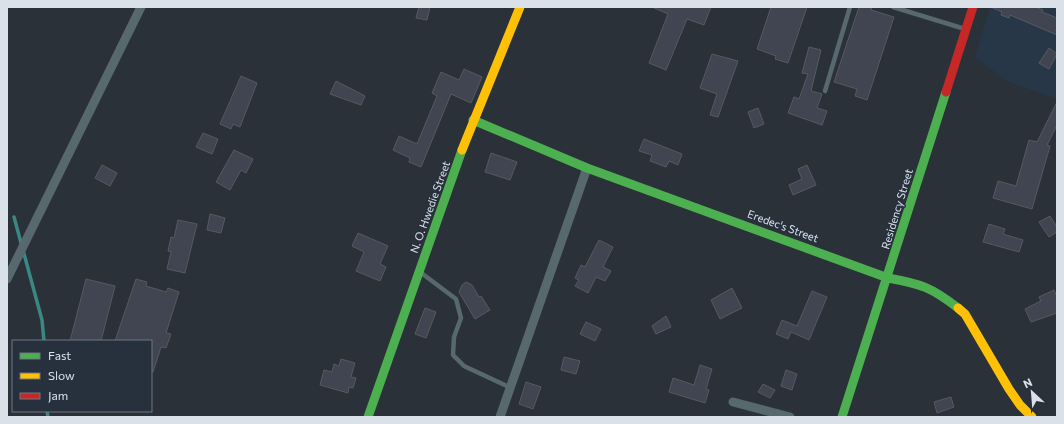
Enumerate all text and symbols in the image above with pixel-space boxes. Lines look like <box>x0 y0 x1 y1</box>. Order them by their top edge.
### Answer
street label: N. O. Hwedie Street <box>407 158 452 255</box>
street label: Residency Street <box>878 167 915 251</box>
street label: Eredec's Street <box>746 207 821 245</box>
legend <box>12 340 152 412</box>
text: Fast <box>48 348 71 362</box>
text: Slow <box>48 368 75 382</box>
north arrow <box>1012 372 1052 412</box>
text: N <box>1021 375 1034 390</box>
text: Jam <box>48 388 68 403</box>

